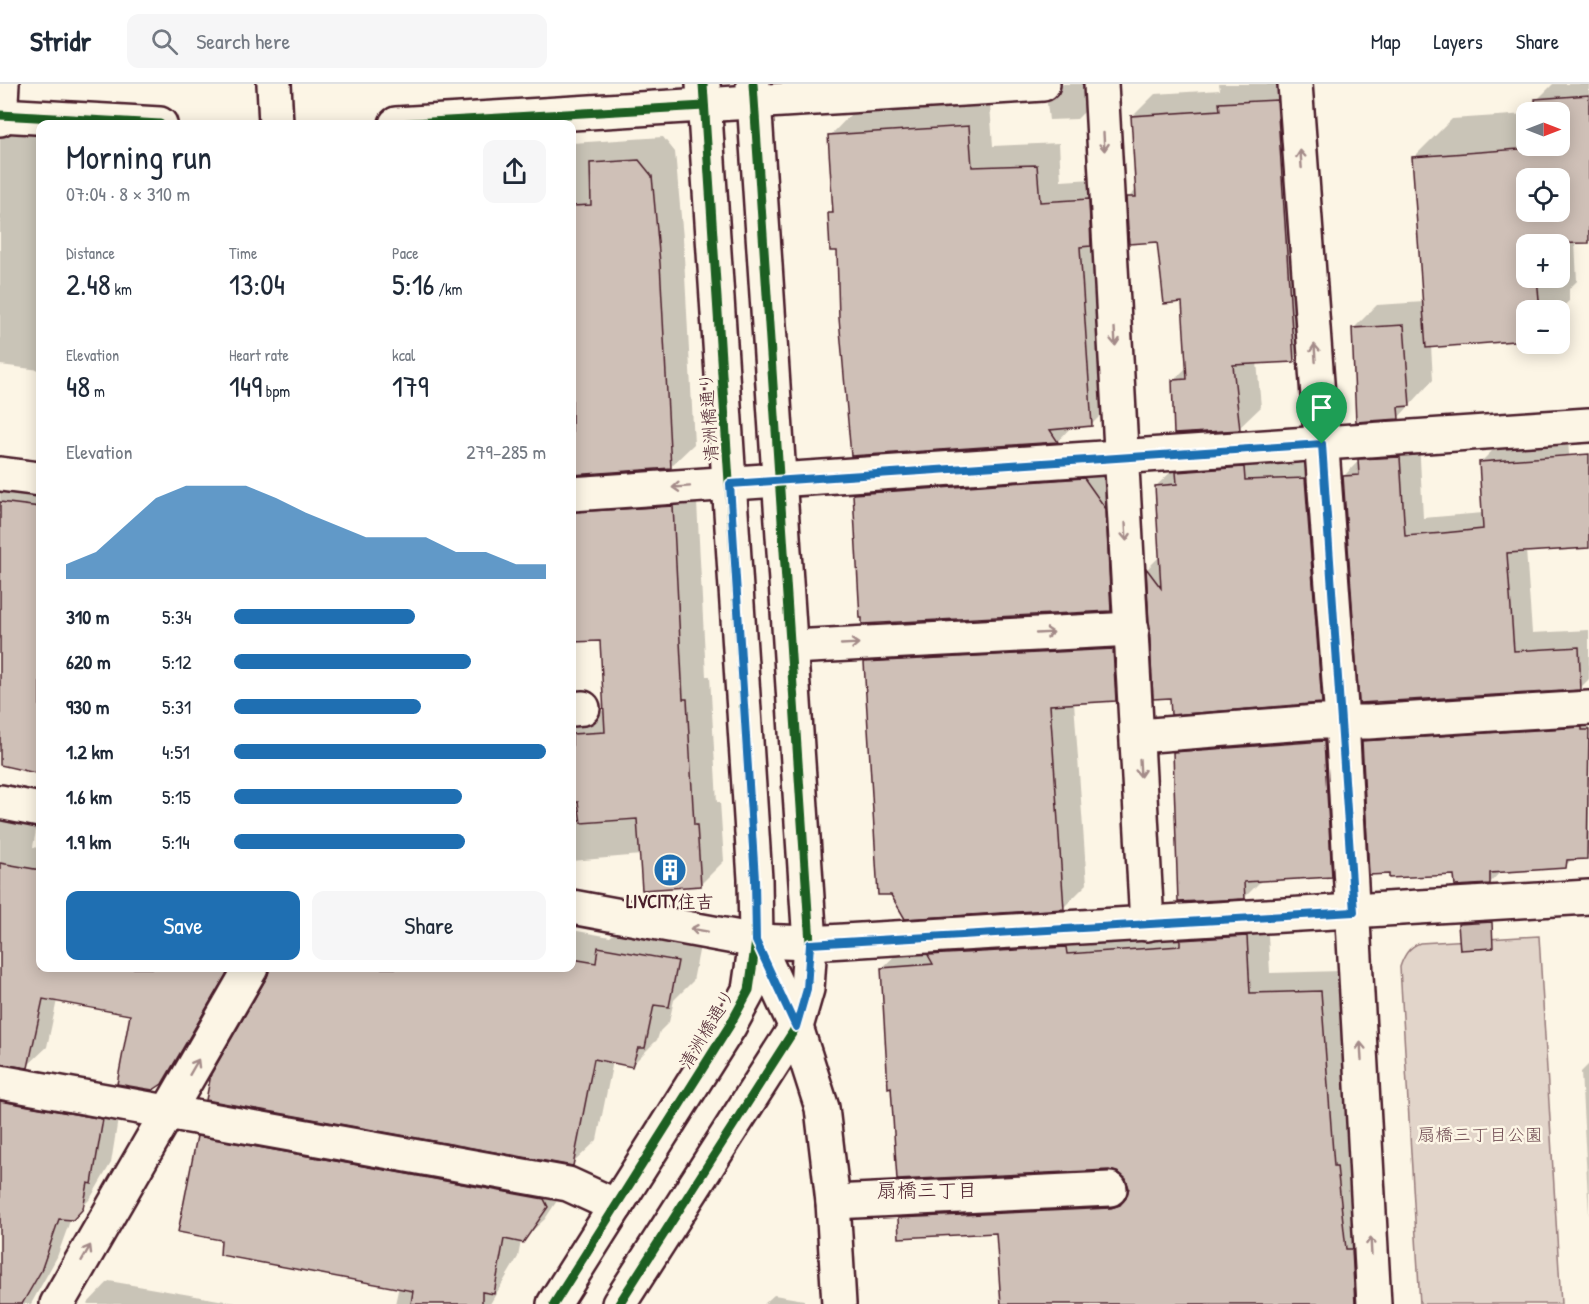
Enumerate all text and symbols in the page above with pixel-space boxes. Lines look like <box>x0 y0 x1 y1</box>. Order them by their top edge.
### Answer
search box <box>127 14 547 68</box>
text: Stridr <box>30 22 91 60</box>
icon: search <box>148 25 181 58</box>
text: Search here <box>196 26 290 56</box>
text: Map <box>1371 27 1400 56</box>
text: Layers <box>1433 27 1483 56</box>
text: Share <box>1516 27 1559 56</box>
north arrow <box>1516 102 1570 156</box>
map controls <box>1516 102 1570 354</box>
one-way arrow <box>1099 132 1110 152</box>
text: Morning run <box>66 135 212 179</box>
button: share <box>483 140 546 203</box>
one-way arrow <box>1295 149 1306 169</box>
button: locate <box>1516 168 1570 222</box>
text: 07:04 · 8 × 310 m <box>66 180 190 207</box>
button: + <box>1516 234 1570 288</box>
text: Distance <box>66 242 115 264</box>
text: Time <box>229 242 257 264</box>
text: Pace <box>392 242 419 264</box>
text: 2.48 <box>66 264 111 304</box>
text: 13:04 <box>229 264 285 304</box>
text: 5:16 <box>392 264 435 304</box>
text: km <box>111 278 132 300</box>
text: /km <box>435 278 462 300</box>
button: − <box>1516 300 1570 354</box>
one-way arrow <box>1110 327 1121 347</box>
text: Elevation <box>66 344 119 366</box>
text: Heart rate <box>229 344 289 366</box>
text: kcal <box>392 344 415 366</box>
one-way arrow <box>1309 344 1320 364</box>
text: 48 <box>66 366 90 406</box>
text: 149 <box>229 366 262 406</box>
text: 179 <box>392 366 429 406</box>
street label: 清洲橋通り <box>693 371 724 463</box>
text: m <box>90 380 105 402</box>
text: bpm <box>262 380 290 402</box>
pin <box>1296 382 1347 444</box>
icon: arrive <box>1305 391 1338 424</box>
text: Elevation <box>66 438 132 465</box>
text: 279–285 m <box>466 438 546 465</box>
one-way arrow <box>671 482 691 493</box>
one-way arrow <box>1121 521 1132 541</box>
text: 310 m <box>66 603 109 630</box>
text: 5:34 <box>162 603 192 630</box>
one-way arrow <box>1034 628 1054 639</box>
one-way arrow <box>840 638 860 649</box>
text: 620 m <box>66 648 111 675</box>
text: 5:12 <box>162 648 192 675</box>
text: 930 m <box>66 693 109 720</box>
text: 5:31 <box>162 693 191 720</box>
text: 1.2 km <box>66 738 113 765</box>
text: 4:51 <box>162 738 190 765</box>
one-way arrow <box>1134 758 1145 778</box>
text: 1.6 km <box>66 783 112 810</box>
text: 5:15 <box>162 783 191 810</box>
text: 1.9 km <box>66 828 111 855</box>
text: 5:14 <box>162 828 190 855</box>
building icon: LIVCITY住吉 <box>652 852 688 888</box>
place label: LIVCITY住吉 <box>626 889 714 914</box>
button: Save <box>66 891 300 960</box>
button: Share <box>312 891 546 960</box>
one-way arrow <box>689 924 709 935</box>
street label: 清洲橋通り <box>673 984 740 1074</box>
one-way arrow <box>1356 1041 1367 1061</box>
one-way arrow <box>189 1058 201 1075</box>
park label: 扇橋三丁目公園 <box>1417 1122 1543 1147</box>
district label: 扇橋三丁目 <box>877 1176 977 1203</box>
one-way arrow <box>1366 1236 1377 1256</box>
one-way arrow <box>81 1245 93 1262</box>

